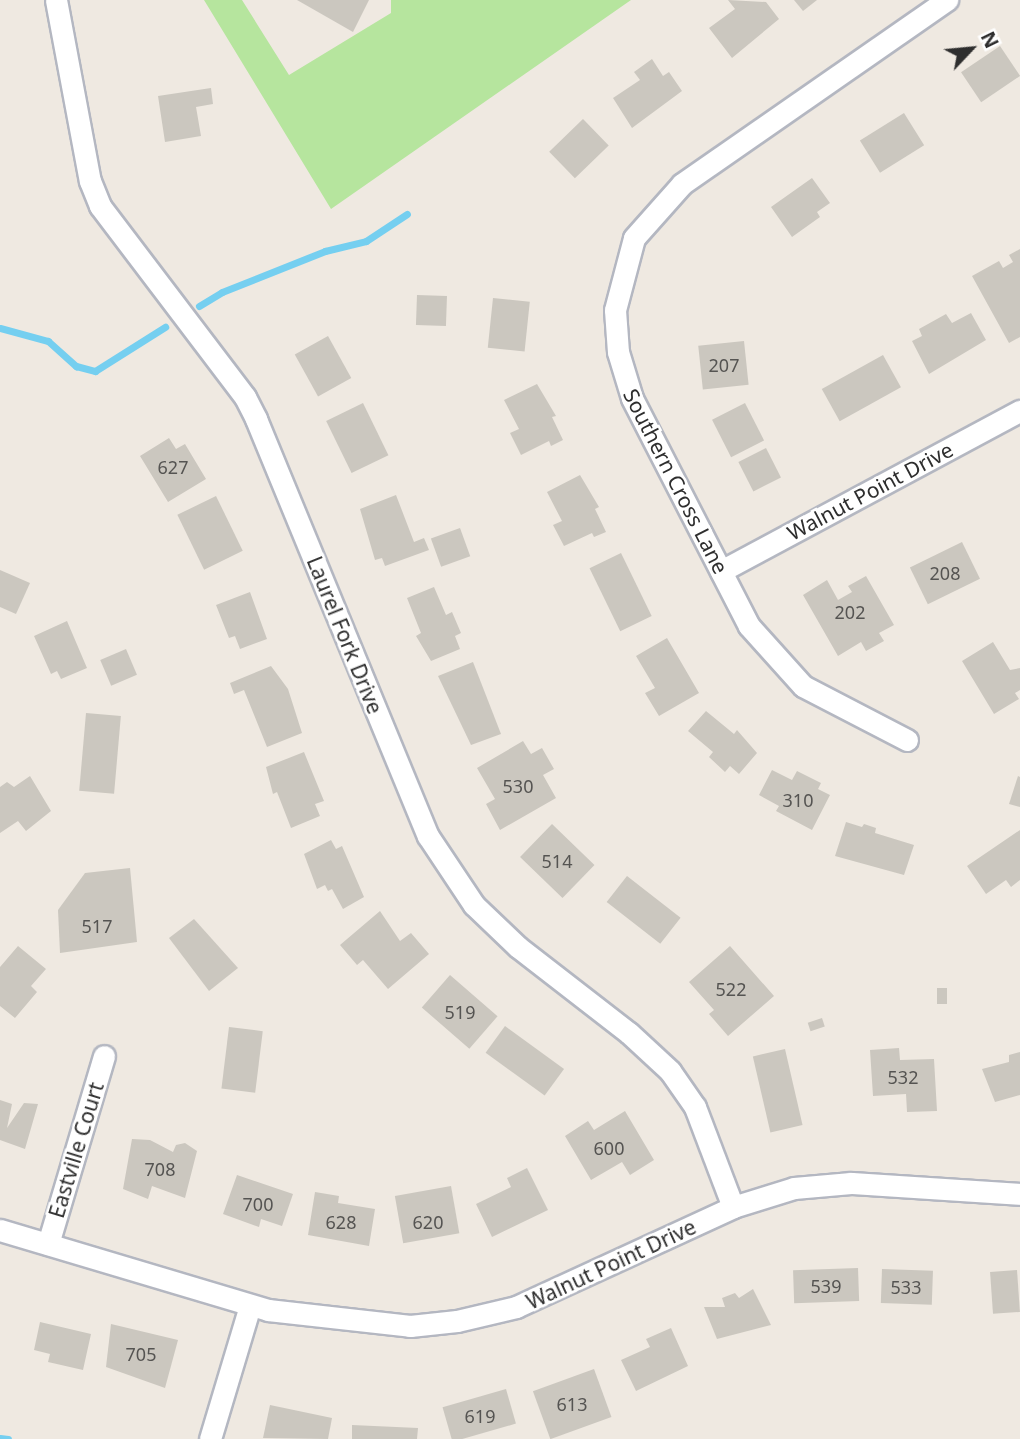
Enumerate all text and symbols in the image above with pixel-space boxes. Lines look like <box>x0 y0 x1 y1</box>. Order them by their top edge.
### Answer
north arrow <box>936 14 1006 84</box>
text: N <box>975 27 1005 52</box>
house number: 207 <box>709 354 739 376</box>
street label: Southern Cross Lane <box>618 384 734 578</box>
street label: Walnut Point Drive <box>783 437 957 545</box>
house number: 627 <box>158 456 188 478</box>
street label: Laurel Fork Drive <box>302 553 388 717</box>
house number: 208 <box>930 562 960 584</box>
house number: 202 <box>835 601 865 623</box>
house number: 530 <box>503 775 533 797</box>
house number: 310 <box>783 789 813 811</box>
house number: 514 <box>542 850 572 872</box>
house number: 517 <box>82 915 112 937</box>
house number: 522 <box>716 978 746 1000</box>
house number: 519 <box>445 1001 475 1023</box>
house number: 532 <box>888 1066 918 1088</box>
street label: Eastville Court <box>43 1079 109 1221</box>
house number: 600 <box>594 1137 624 1159</box>
house number: 708 <box>145 1158 175 1180</box>
house number: 700 <box>243 1193 273 1215</box>
house number: 628 <box>326 1211 356 1233</box>
house number: 620 <box>413 1211 443 1233</box>
street label: Walnut Point Drive <box>522 1214 700 1314</box>
house number: 539 <box>811 1275 841 1297</box>
house number: 533 <box>891 1276 921 1298</box>
house number: 705 <box>126 1343 156 1365</box>
house number: 613 <box>557 1393 587 1415</box>
house number: 619 <box>465 1405 495 1427</box>

